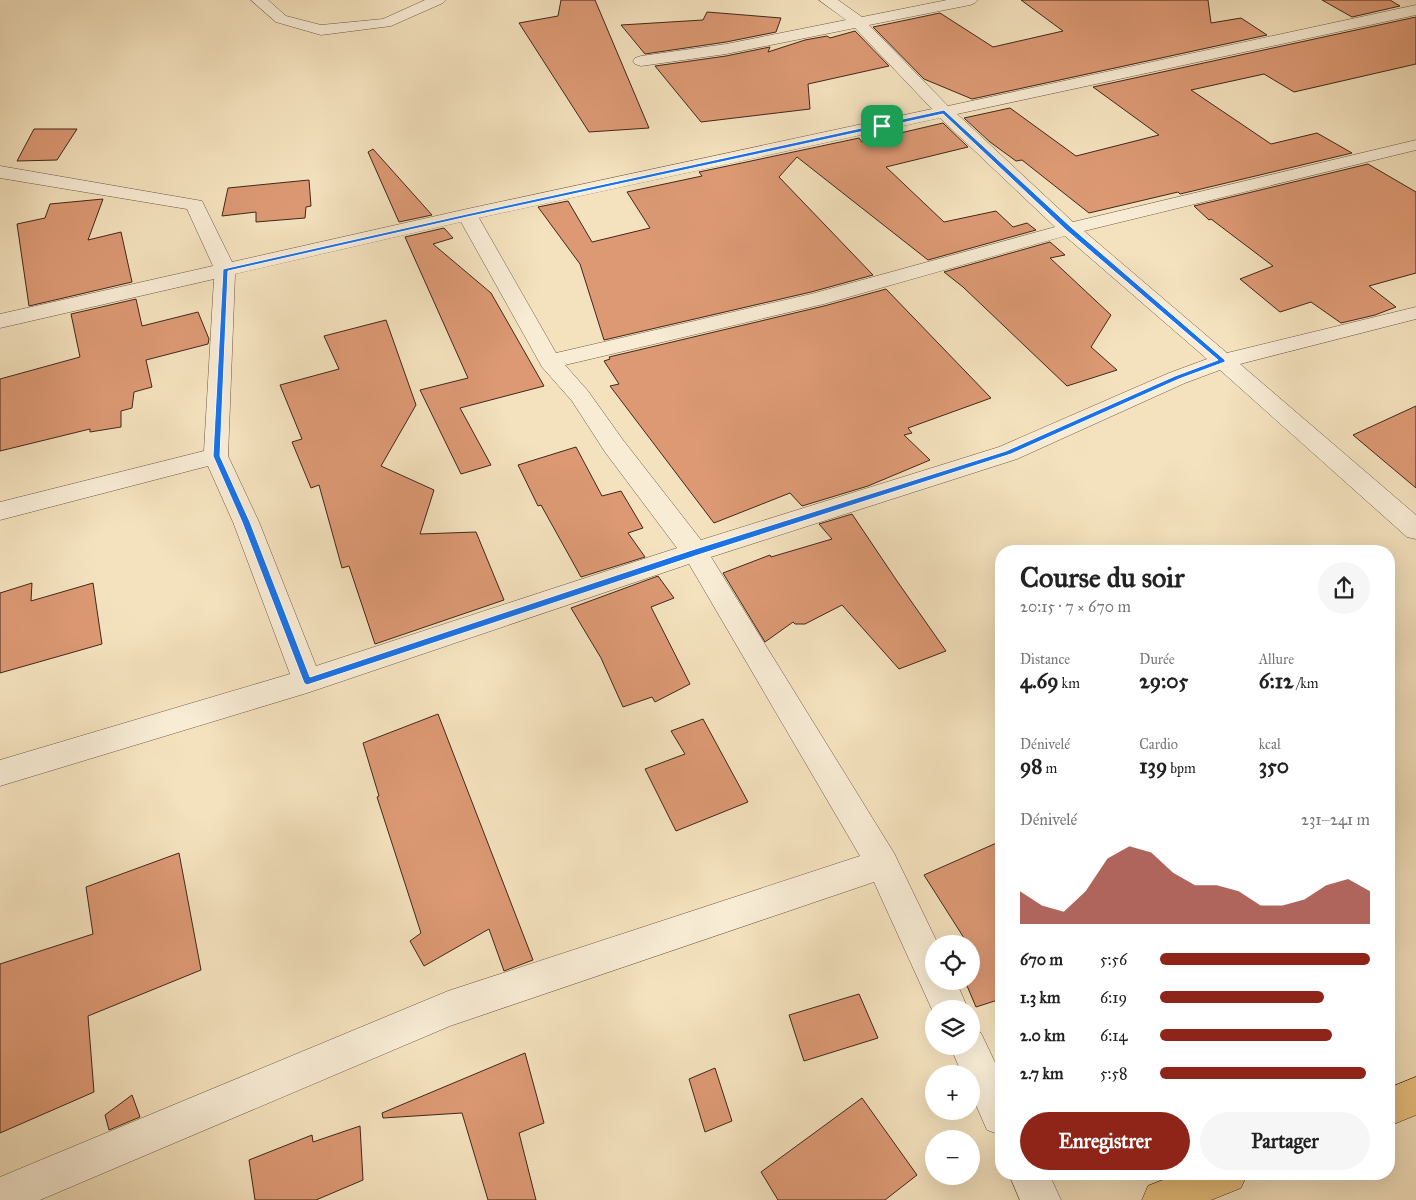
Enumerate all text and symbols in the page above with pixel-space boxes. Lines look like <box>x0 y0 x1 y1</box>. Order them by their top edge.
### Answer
pin <box>861 105 903 147</box>
icon: arrive <box>868 112 896 140</box>
text: Course du soir <box>1020 560 1184 595</box>
button: share <box>1318 562 1370 614</box>
text: 20:15 · 7 × 670 m <box>1020 597 1131 616</box>
text: Distance <box>1020 651 1070 668</box>
text: Durée <box>1139 651 1175 668</box>
text: Allure <box>1259 651 1294 668</box>
text: 4.69 <box>1020 668 1059 694</box>
text: 29:05 <box>1139 668 1188 694</box>
text: 6:12 <box>1259 668 1293 694</box>
text: km <box>1059 675 1080 692</box>
text: /km <box>1293 675 1318 692</box>
text: Dénivelé <box>1020 736 1070 753</box>
text: Cardio <box>1139 736 1178 753</box>
text: kcal <box>1259 736 1281 753</box>
text: 98 <box>1020 753 1042 779</box>
text: 139 <box>1139 753 1167 779</box>
text: 350 <box>1259 753 1289 779</box>
text: m <box>1042 760 1057 777</box>
text: bpm <box>1167 760 1196 777</box>
text: Dénivelé <box>1020 810 1077 829</box>
text: 231–241 m <box>1301 810 1370 829</box>
map controls <box>925 935 980 1185</box>
button: locate <box>925 935 980 990</box>
text: 670 m <box>1020 950 1063 969</box>
text: 5:56 <box>1100 950 1127 969</box>
text: 1.3 km <box>1020 988 1060 1007</box>
text: 6:19 <box>1100 988 1127 1007</box>
button: layers <box>925 1000 980 1055</box>
text: 2.0 km <box>1020 1026 1065 1045</box>
text: 6:14 <box>1100 1026 1127 1045</box>
text: 2.7 km <box>1020 1064 1063 1083</box>
text: 5:58 <box>1100 1064 1127 1083</box>
button: + <box>925 1065 980 1120</box>
button: Enregistrer <box>1020 1112 1190 1170</box>
button: Partager <box>1200 1112 1370 1170</box>
button: − <box>925 1130 980 1185</box>

